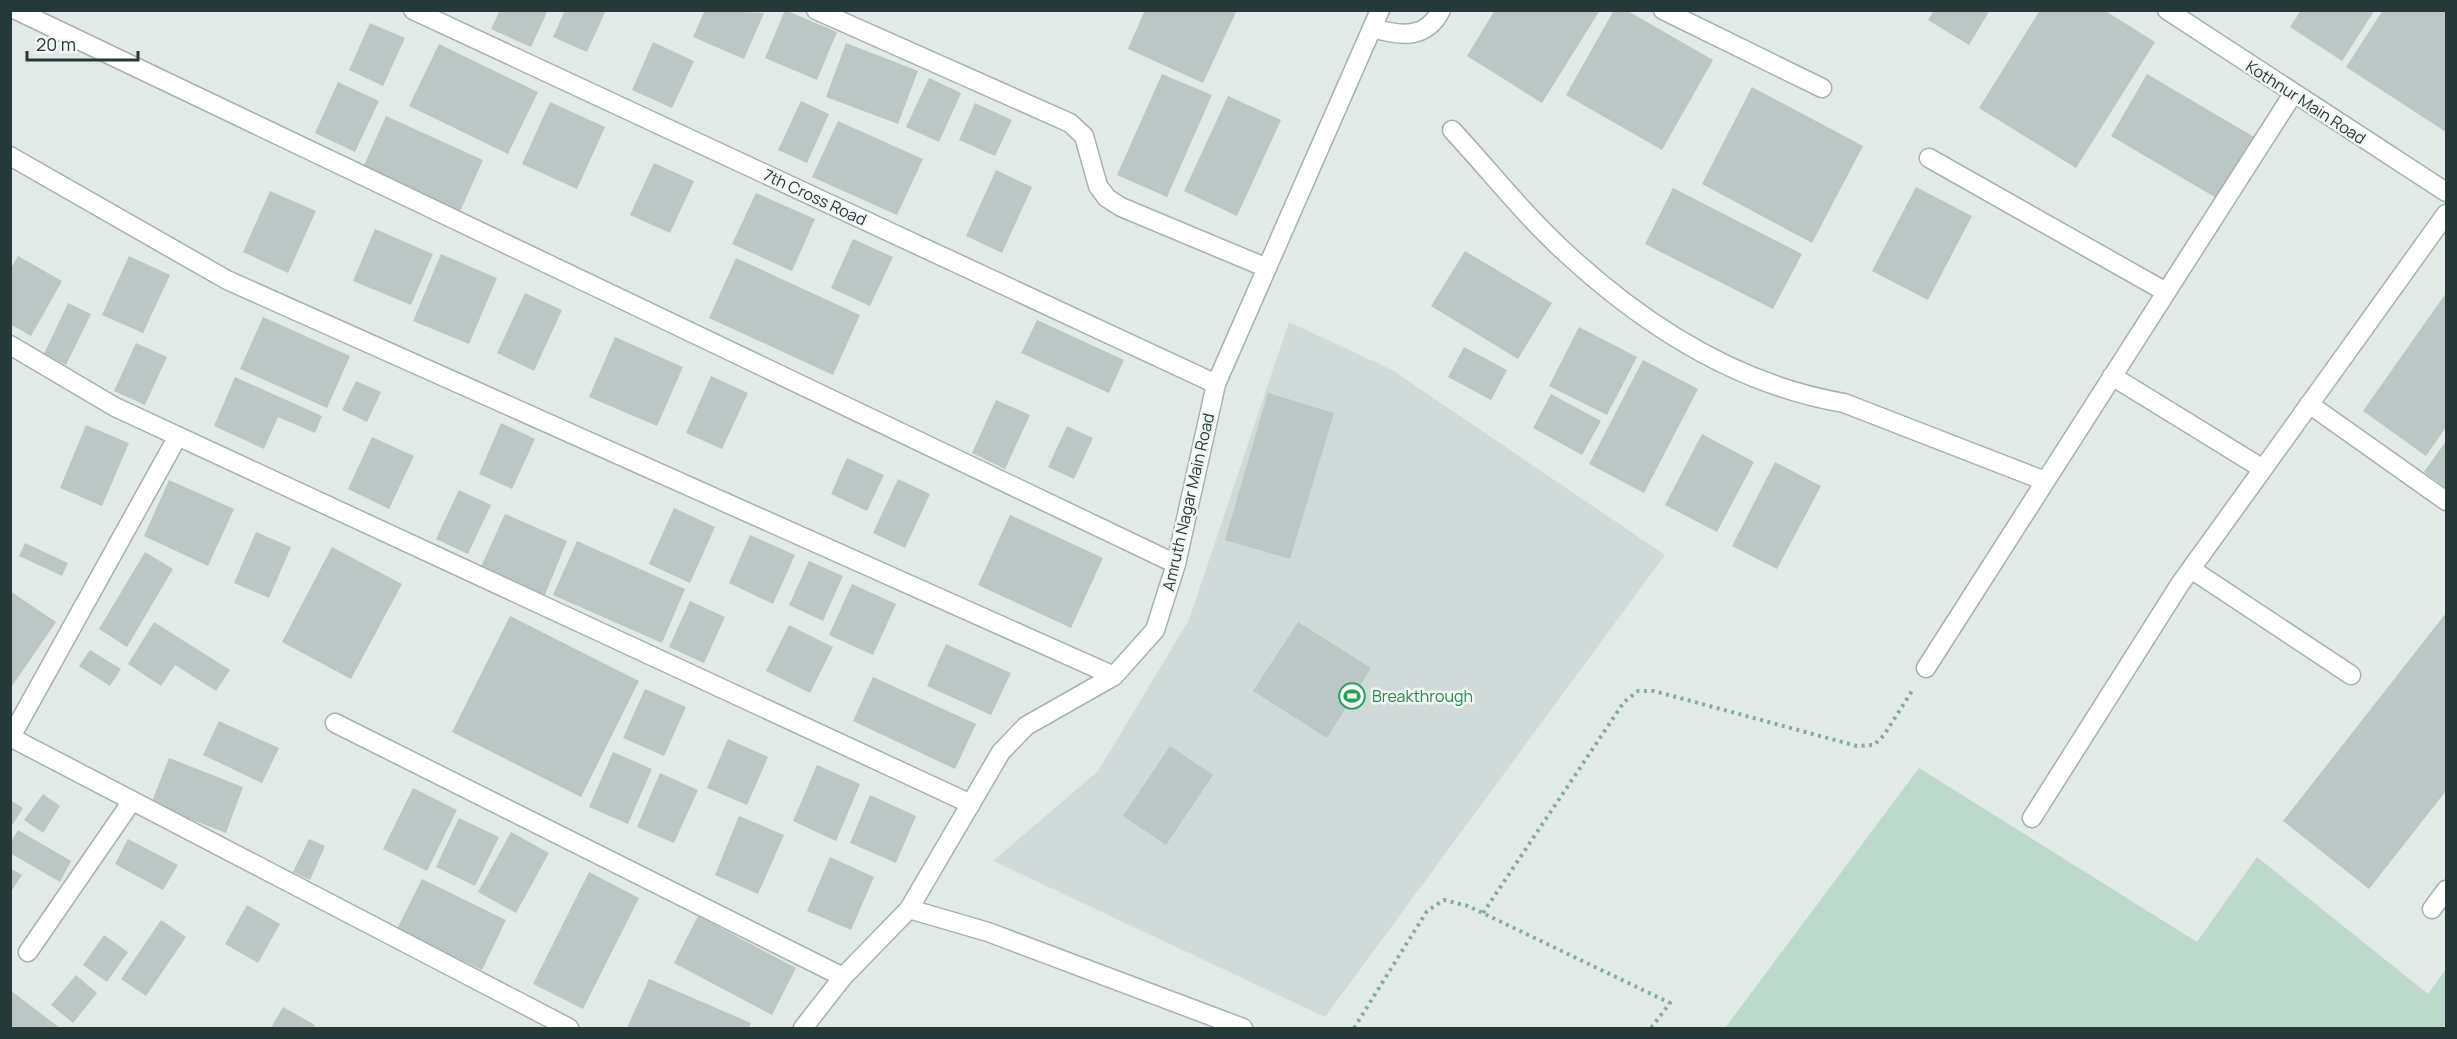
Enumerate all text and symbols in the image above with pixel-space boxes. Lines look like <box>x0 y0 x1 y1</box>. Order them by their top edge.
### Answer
scale bar <box>27 24 138 62</box>
text: 20 m <box>36 32 76 56</box>
street label: Kothnur Main Road <box>2242 55 2370 149</box>
street label: 7th Cross Road <box>760 163 870 231</box>
street label: Amruth Nagar Main Road <box>1157 411 1219 593</box>
sports icon: Breakthrough <box>1337 681 1367 711</box>
place label: Breakthrough <box>1372 685 1473 707</box>

